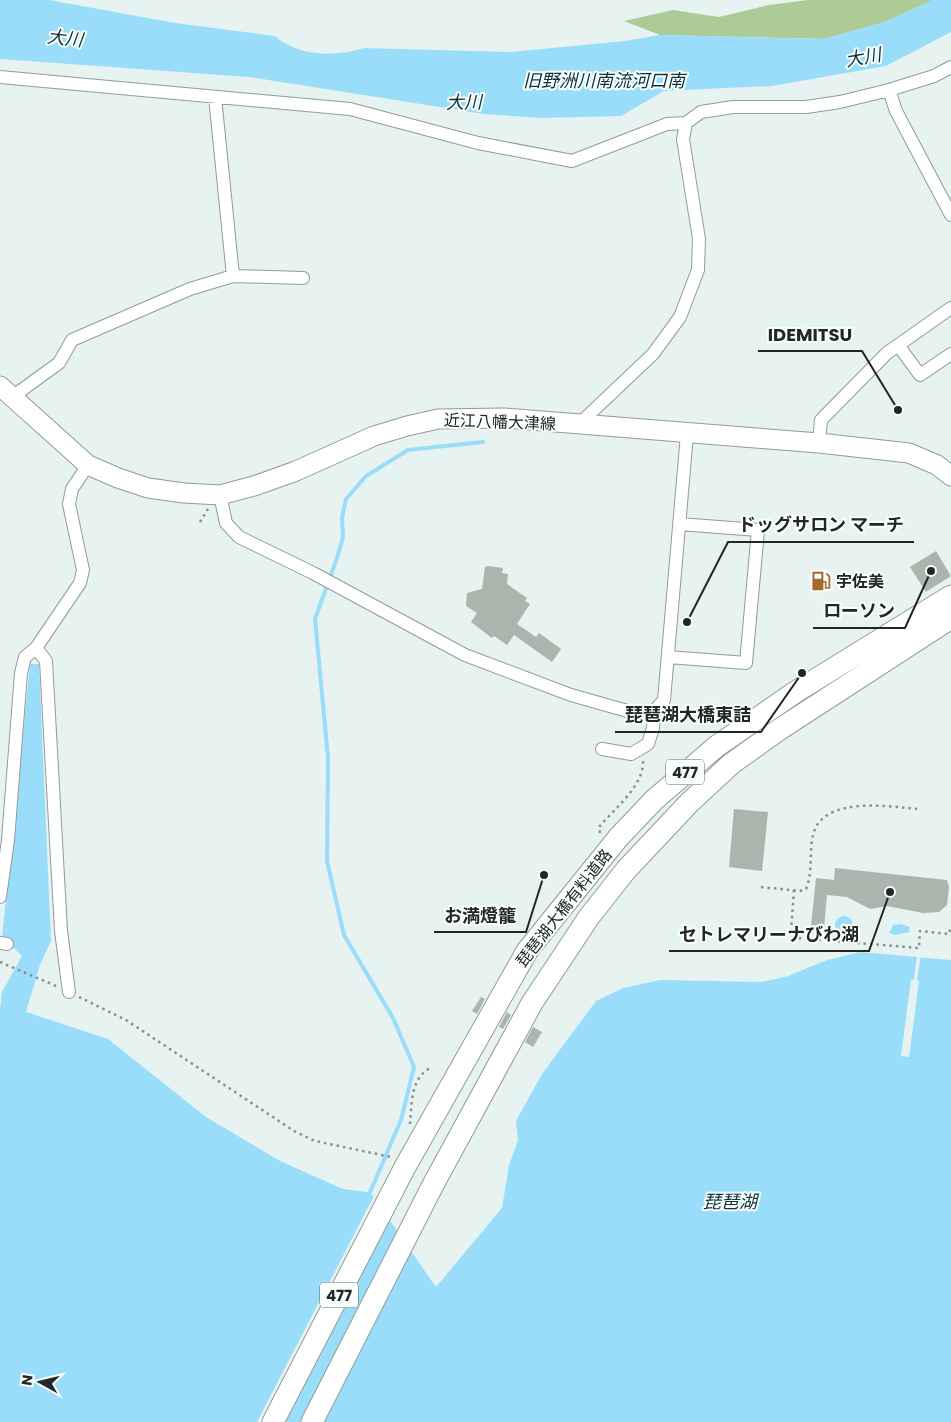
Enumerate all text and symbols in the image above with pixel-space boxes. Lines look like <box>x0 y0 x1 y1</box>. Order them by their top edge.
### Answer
water label: 大川 <box>46 24 86 53</box>
water label: 大川 <box>843 41 885 72</box>
water label: 旧野洲川南流河口南 <box>523 68 688 93</box>
water label: 大川 <box>446 89 484 115</box>
callout: IDEMITSU <box>758 318 862 351</box>
text: IDEMITSU <box>768 322 852 347</box>
street label: 近江八幡大津線 <box>444 409 556 435</box>
callout: ドッグサロン マーチ <box>728 509 914 542</box>
text: ドッグサロン マーチ <box>738 512 904 537</box>
fuel station icon: 宇佐美 <box>810 570 832 592</box>
place label: 宇佐美 <box>836 570 884 593</box>
callout: ローソン <box>813 595 905 628</box>
text: ローソン <box>823 598 895 623</box>
callout: 琵琶湖大橋東詰 <box>615 699 761 732</box>
text: 琵琶湖大橋東詰 <box>625 702 751 727</box>
road number: 477 <box>666 760 704 784</box>
street label: 琵琶湖大橋有料道路 <box>511 844 617 972</box>
callout: お満燈籠 <box>434 899 526 932</box>
text: お満燈籠 <box>444 903 516 928</box>
callout: セトレマリーナびわ湖 <box>669 918 869 951</box>
text: セトレマリーナびわ湖 <box>679 922 859 947</box>
water label: 琵琶湖 <box>703 1189 760 1214</box>
road number: 477 <box>320 1282 358 1308</box>
north arrow <box>15 1357 65 1407</box>
text: N <box>16 1374 38 1387</box>

